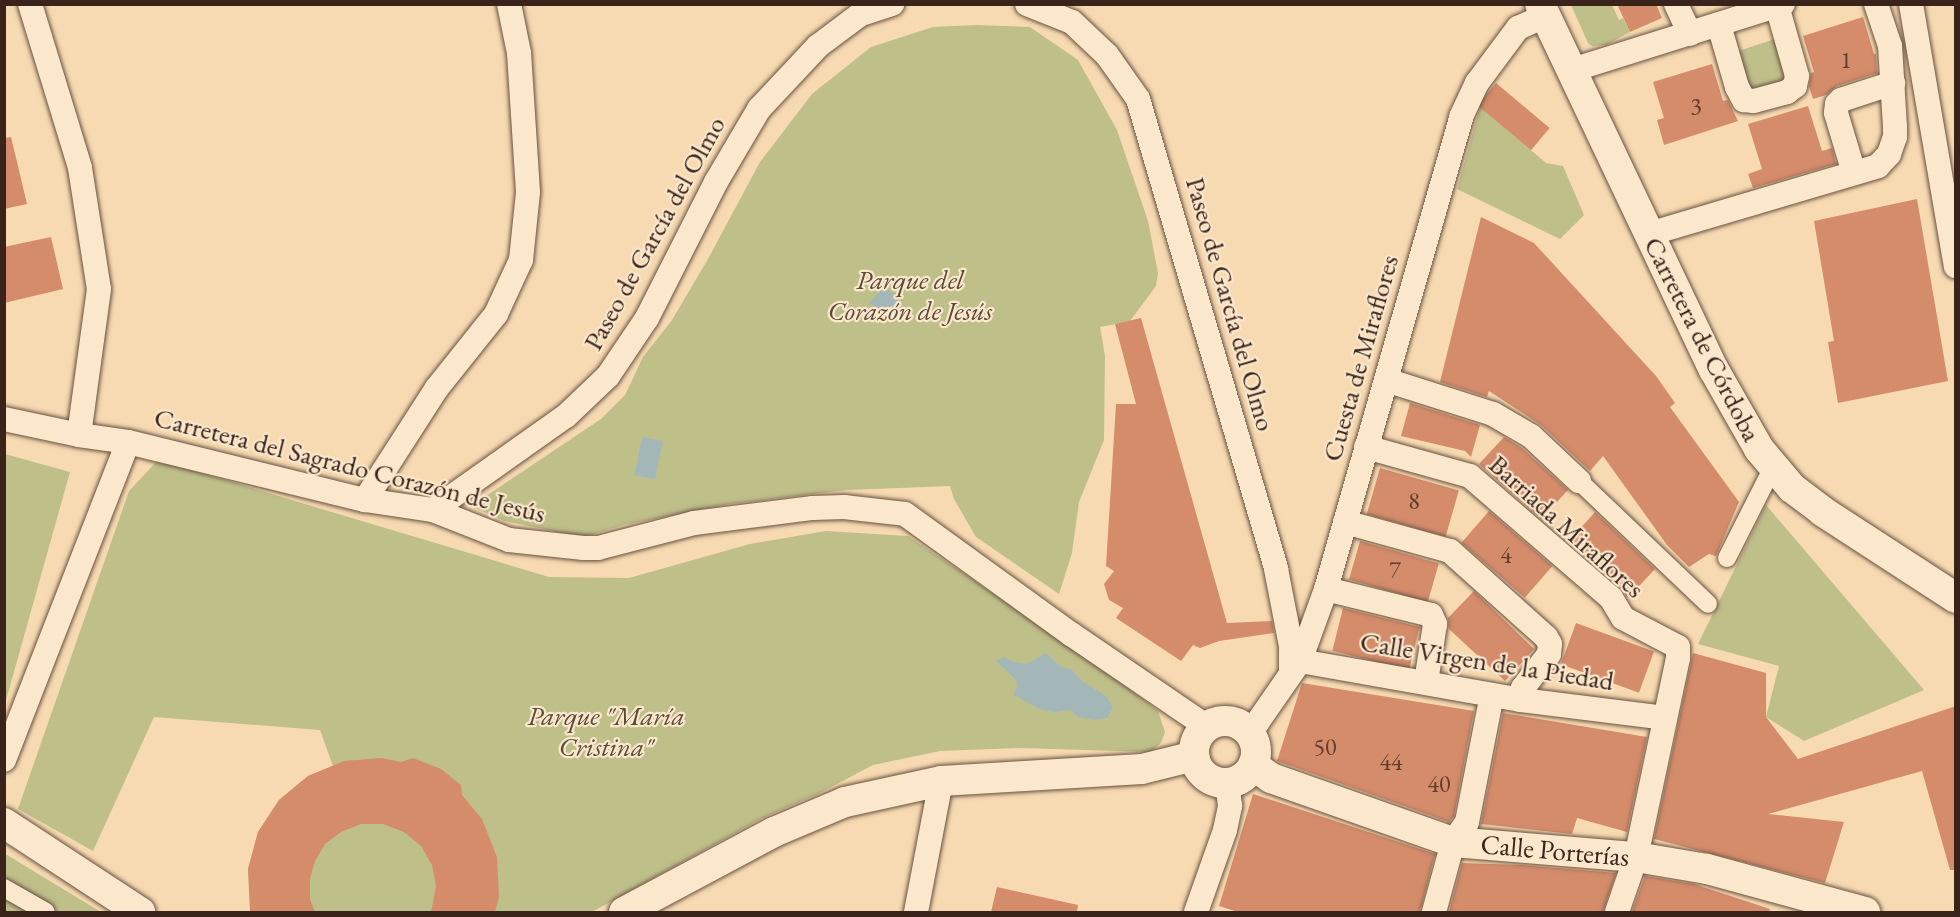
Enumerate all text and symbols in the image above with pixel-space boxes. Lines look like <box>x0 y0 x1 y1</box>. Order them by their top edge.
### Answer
house number: 1 <box>1840 46 1852 74</box>
house number: 3 <box>1690 92 1702 120</box>
street label: Paseo de García del Olmo <box>576 110 732 356</box>
street label: Paseo de García del Olmo <box>1179 173 1283 435</box>
street label: Carretera de Córdoba <box>1637 231 1769 447</box>
street label: Cuesta de Miraflores <box>1315 251 1405 465</box>
park label: Parque del Corazón de Jesús <box>828 263 992 326</box>
street label: Carretera del Sagrado Corazón de Jesús <box>151 401 549 529</box>
street label: Barriada Miraflores <box>1483 448 1651 604</box>
house number: 8 <box>1408 487 1420 515</box>
house number: 4 <box>1500 541 1512 569</box>
house number: 7 <box>1389 556 1401 584</box>
street label: Calle Virgen de la Piedad <box>1358 625 1616 697</box>
park label: Parque "María Cristina" <box>527 699 685 762</box>
house number: 50 <box>1313 733 1337 761</box>
house number: 44 <box>1379 748 1403 776</box>
house number: 40 <box>1427 770 1451 798</box>
street label: Calle Porterías <box>1479 827 1631 873</box>

